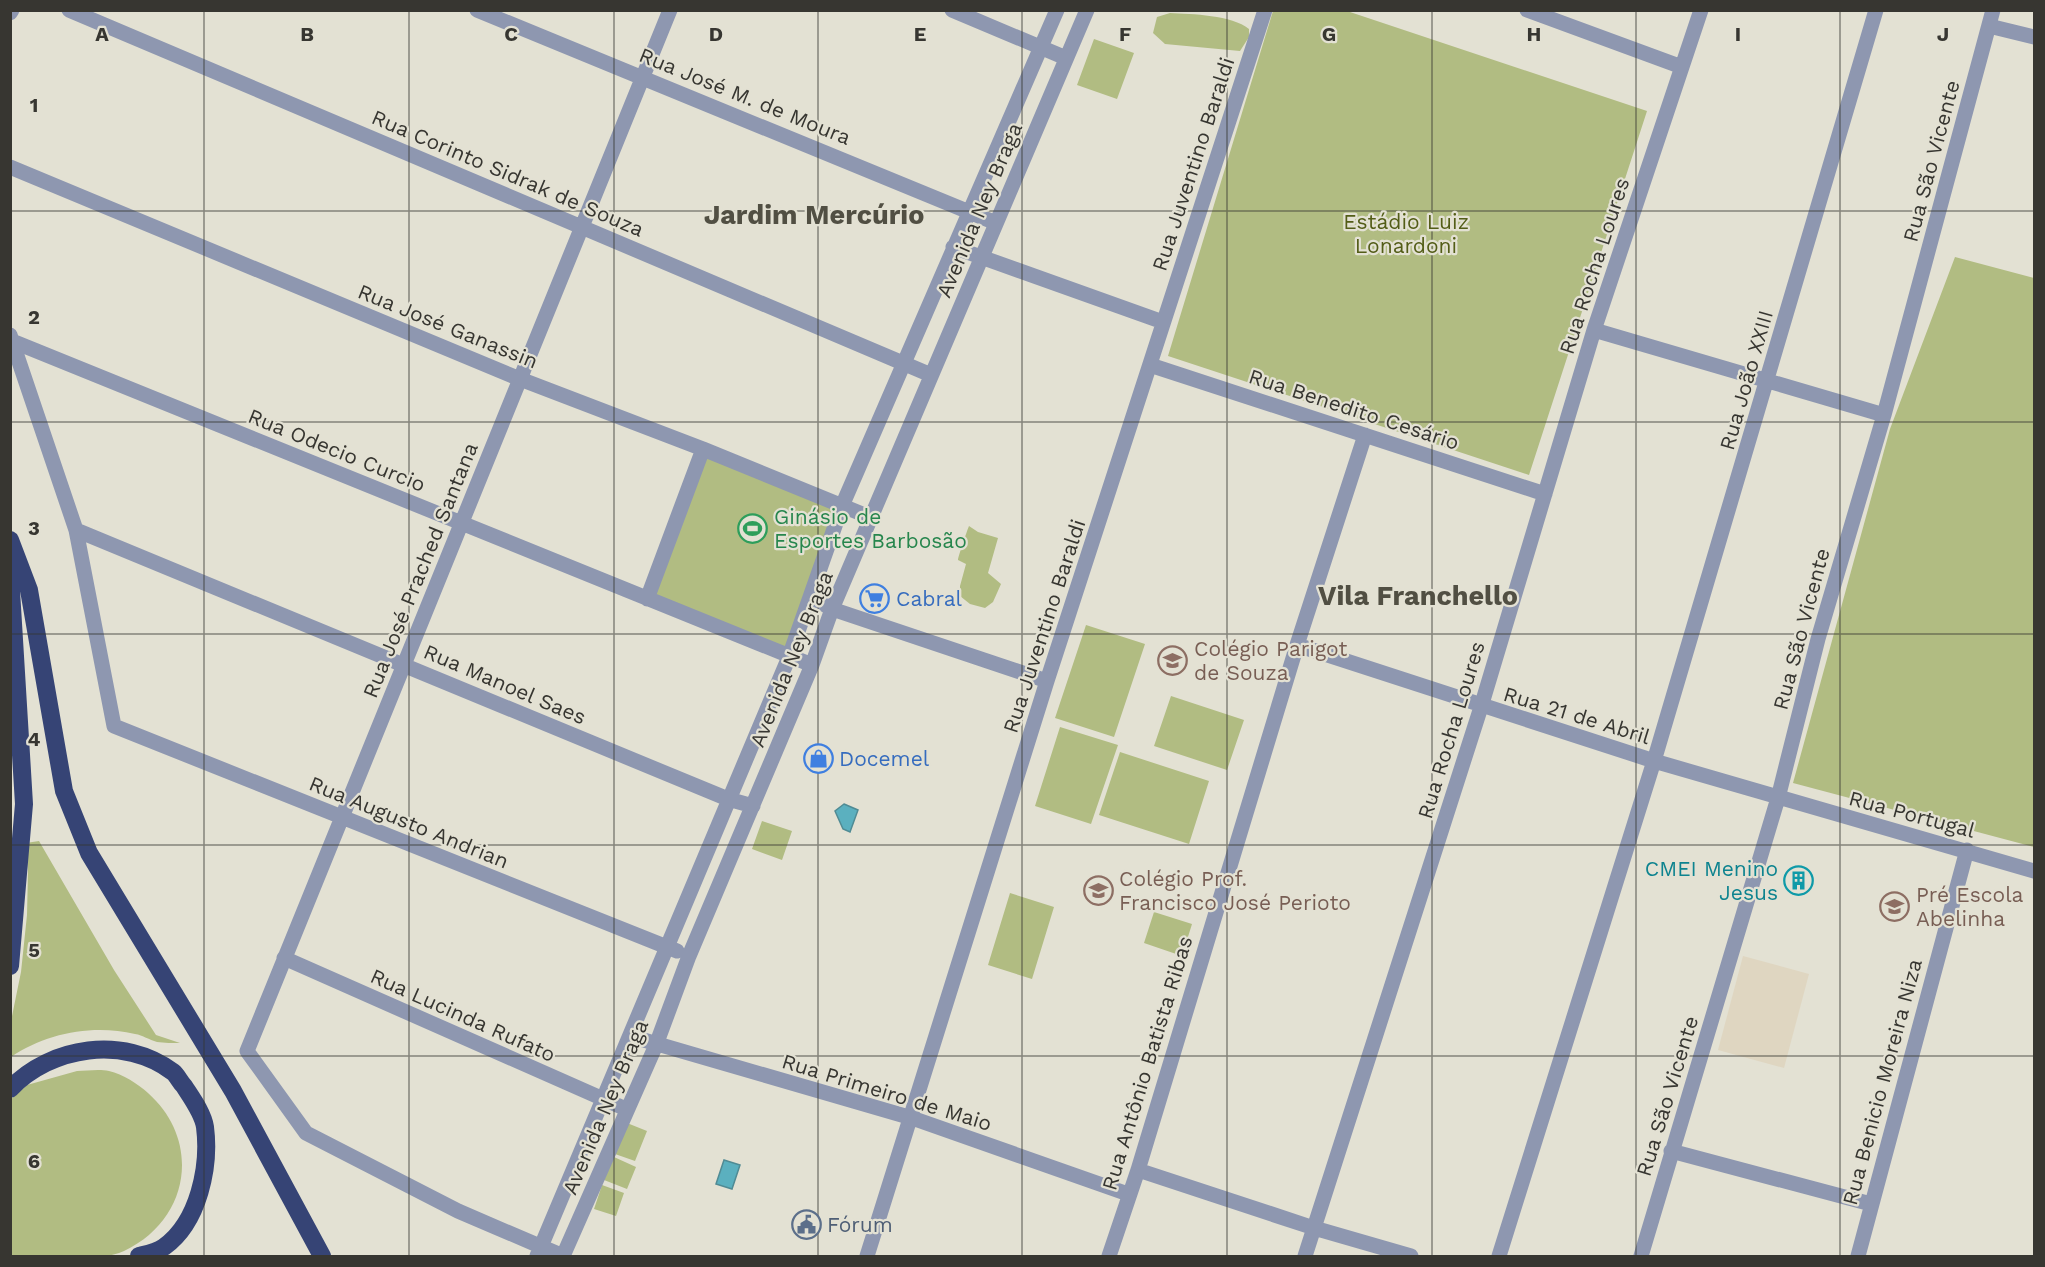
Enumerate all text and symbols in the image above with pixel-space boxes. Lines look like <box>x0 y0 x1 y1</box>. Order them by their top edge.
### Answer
text: A <box>95 22 109 46</box>
text: B <box>300 22 314 46</box>
text: C <box>504 22 518 46</box>
text: D <box>709 22 723 46</box>
text: E <box>914 22 926 46</box>
text: F <box>1119 22 1131 46</box>
text: G <box>1322 22 1336 46</box>
text: H <box>1527 22 1541 46</box>
text: I <box>1735 22 1741 46</box>
text: J <box>1937 22 1949 46</box>
street label: Rua José M. de Moura <box>636 42 855 150</box>
street label: Rua Juventino Baraldi <box>1147 54 1239 274</box>
street label: Rua São Vicente <box>1897 77 1965 245</box>
text: 1 <box>30 93 38 117</box>
street label: Rua Corinto Sidrak de Souza <box>368 104 648 242</box>
street label: Avenida Ney Braga <box>931 119 1027 301</box>
street label: Rua Rocha Loures <box>1554 175 1634 357</box>
district label: Jardim Mercúrio <box>704 199 924 231</box>
park label: Estádio Luiz Lonardoni <box>1343 209 1469 258</box>
street label: Rua José Ganassin <box>354 278 542 374</box>
text: 2 <box>28 305 40 329</box>
street label: Rua João XXIII <box>1714 307 1778 453</box>
street label: Rua Benedito Cesário <box>1246 363 1462 455</box>
street label: Rua Odecio Curcio <box>245 403 429 497</box>
street label: Rua José Prached Santana <box>357 439 483 701</box>
place label: Ginásio de Esportes Barbosão <box>774 504 967 553</box>
sports icon: Ginásio de Esportes Barbosão <box>737 512 769 544</box>
text: 3 <box>28 516 40 540</box>
street label: Rua Juventino Baraldi <box>998 516 1090 736</box>
street label: Rua São Vicente <box>1767 545 1835 713</box>
street label: Avenida Ney Braga <box>744 567 838 751</box>
district label: Vila Franchello <box>1318 580 1518 612</box>
supermarket icon: Cabral <box>859 582 891 614</box>
place label: Cabral <box>896 586 963 611</box>
place label: Colégio Parigot de Souza <box>1194 636 1348 685</box>
street label: Rua Rocha Loures <box>1412 638 1490 822</box>
street label: Rua Manoel Saes <box>420 639 590 729</box>
school or university icon: Colégio Parigot de Souza <box>1157 644 1189 676</box>
street label: Rua 21 de Abril <box>1501 681 1654 749</box>
text: 4 <box>28 727 41 751</box>
shop icon: Docemel <box>802 742 834 774</box>
place label: Docemel <box>839 746 930 771</box>
street label: Rua Augusto Andrian <box>306 771 512 873</box>
street label: Rua Portugal <box>1846 785 1978 843</box>
place label: CMEI Menino Jesus <box>1645 856 1778 905</box>
building icon: CMEI Menino Jesus <box>1783 864 1815 896</box>
place label: Colégio Prof. Francisco José Perioto <box>1119 866 1351 915</box>
school or university icon: Colégio Prof. Francisco José Perioto <box>1082 874 1114 906</box>
place label: Pré Escola Abelinha <box>1916 882 2024 931</box>
school or university icon: Pré Escola Abelinha <box>1879 890 1911 922</box>
street label: Rua Antônio Batista Ribas <box>1096 933 1198 1193</box>
text: 5 <box>28 938 40 962</box>
street label: Rua Benicio Moreira Niza <box>1837 956 1927 1208</box>
street label: Rua Lucinda Rufato <box>367 963 559 1067</box>
street label: Rua São Vicente <box>1631 1013 1703 1179</box>
street label: Avenida Ney Braga <box>557 1016 653 1198</box>
street label: Rua Primeiro de Maio <box>779 1048 995 1136</box>
text: 6 <box>28 1149 40 1173</box>
public building icon: Fórum <box>790 1208 822 1240</box>
place label: Fórum <box>827 1212 893 1237</box>

